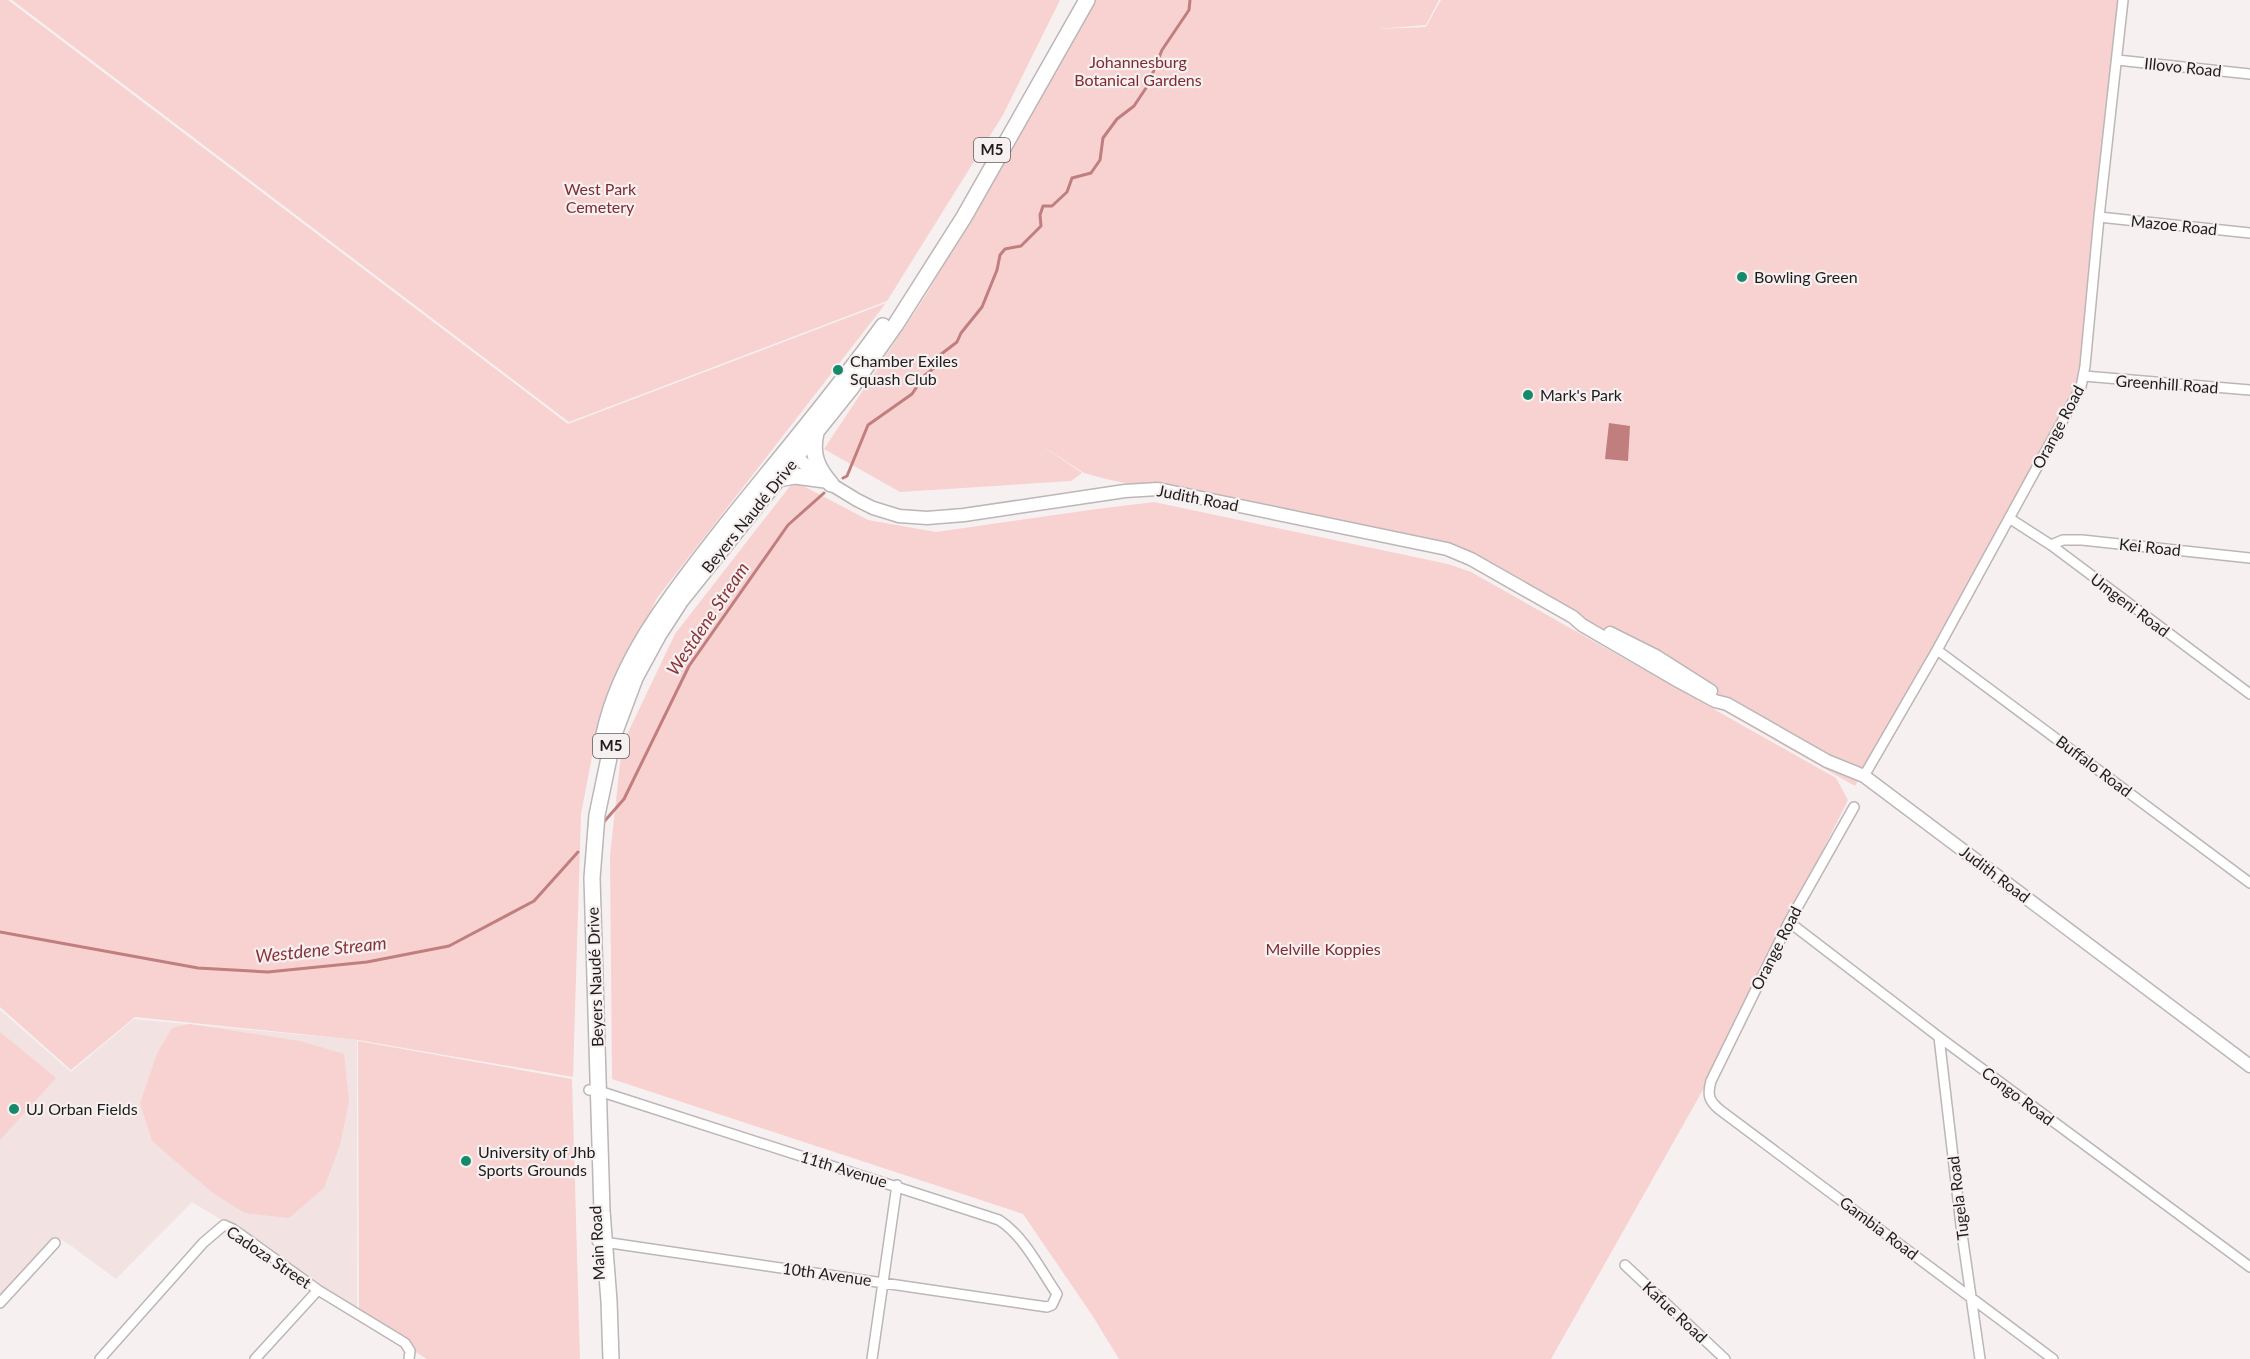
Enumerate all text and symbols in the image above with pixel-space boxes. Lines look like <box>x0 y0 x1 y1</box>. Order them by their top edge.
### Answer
park label: Johannesburg Botanical Gardens <box>1074 52 1202 89</box>
street label: Illovo Road <box>2144 53 2223 80</box>
road number: M5 <box>974 138 1010 162</box>
park label: West Park Cemetery <box>564 179 637 216</box>
street label: Mazoe Road <box>2130 211 2218 238</box>
place label: Bowling Green <box>1754 267 1858 286</box>
marker: Bowling Green <box>1735 270 1749 284</box>
place label: Chamber Exiles Squash Club <box>850 351 958 388</box>
marker: Chamber Exiles Squash Club <box>831 363 845 377</box>
street label: Greenhill Road <box>2115 370 2219 397</box>
street label: Orange Road <box>2028 382 2087 472</box>
place label: Mark's Park <box>1540 385 1623 404</box>
marker: Mark's Park <box>1521 388 1535 402</box>
street label: Beyers Naudé Drive <box>697 455 800 576</box>
street label: Judith Road <box>1156 480 1240 515</box>
street label: Kei Road <box>2118 534 2182 559</box>
water label: Westdene Stream <box>661 558 753 679</box>
street label: Umgeni Road <box>2087 569 2173 640</box>
street label: Buffalo Road <box>2053 731 2136 800</box>
road number: M5 <box>593 734 629 758</box>
street label: Judith Road <box>1957 841 2034 906</box>
street label: Orange Road <box>1746 903 1805 993</box>
street label: Beyers Naudé Drive <box>583 907 606 1047</box>
water label: Westdene Stream <box>254 931 388 967</box>
park label: Melville Koppies <box>1265 939 1381 958</box>
street label: Congo Road <box>1978 1062 2058 1129</box>
place label: UJ Orban Fields <box>26 1099 138 1118</box>
marker: UJ Orban Fields <box>7 1102 21 1116</box>
place label: University of Jhb Sports Grounds <box>478 1142 595 1179</box>
street label: 11th Avenue <box>798 1146 890 1191</box>
marker: University of Jhb Sports Grounds <box>459 1154 473 1168</box>
street label: Tugela Road <box>1943 1155 1972 1241</box>
street label: Gambia Road <box>1836 1192 1922 1263</box>
street label: Main Road <box>585 1205 608 1281</box>
street label: Cadoza Street <box>223 1221 315 1292</box>
street label: 10th Avenue <box>781 1258 873 1289</box>
street label: Kafue Road <box>1639 1277 1711 1346</box>

